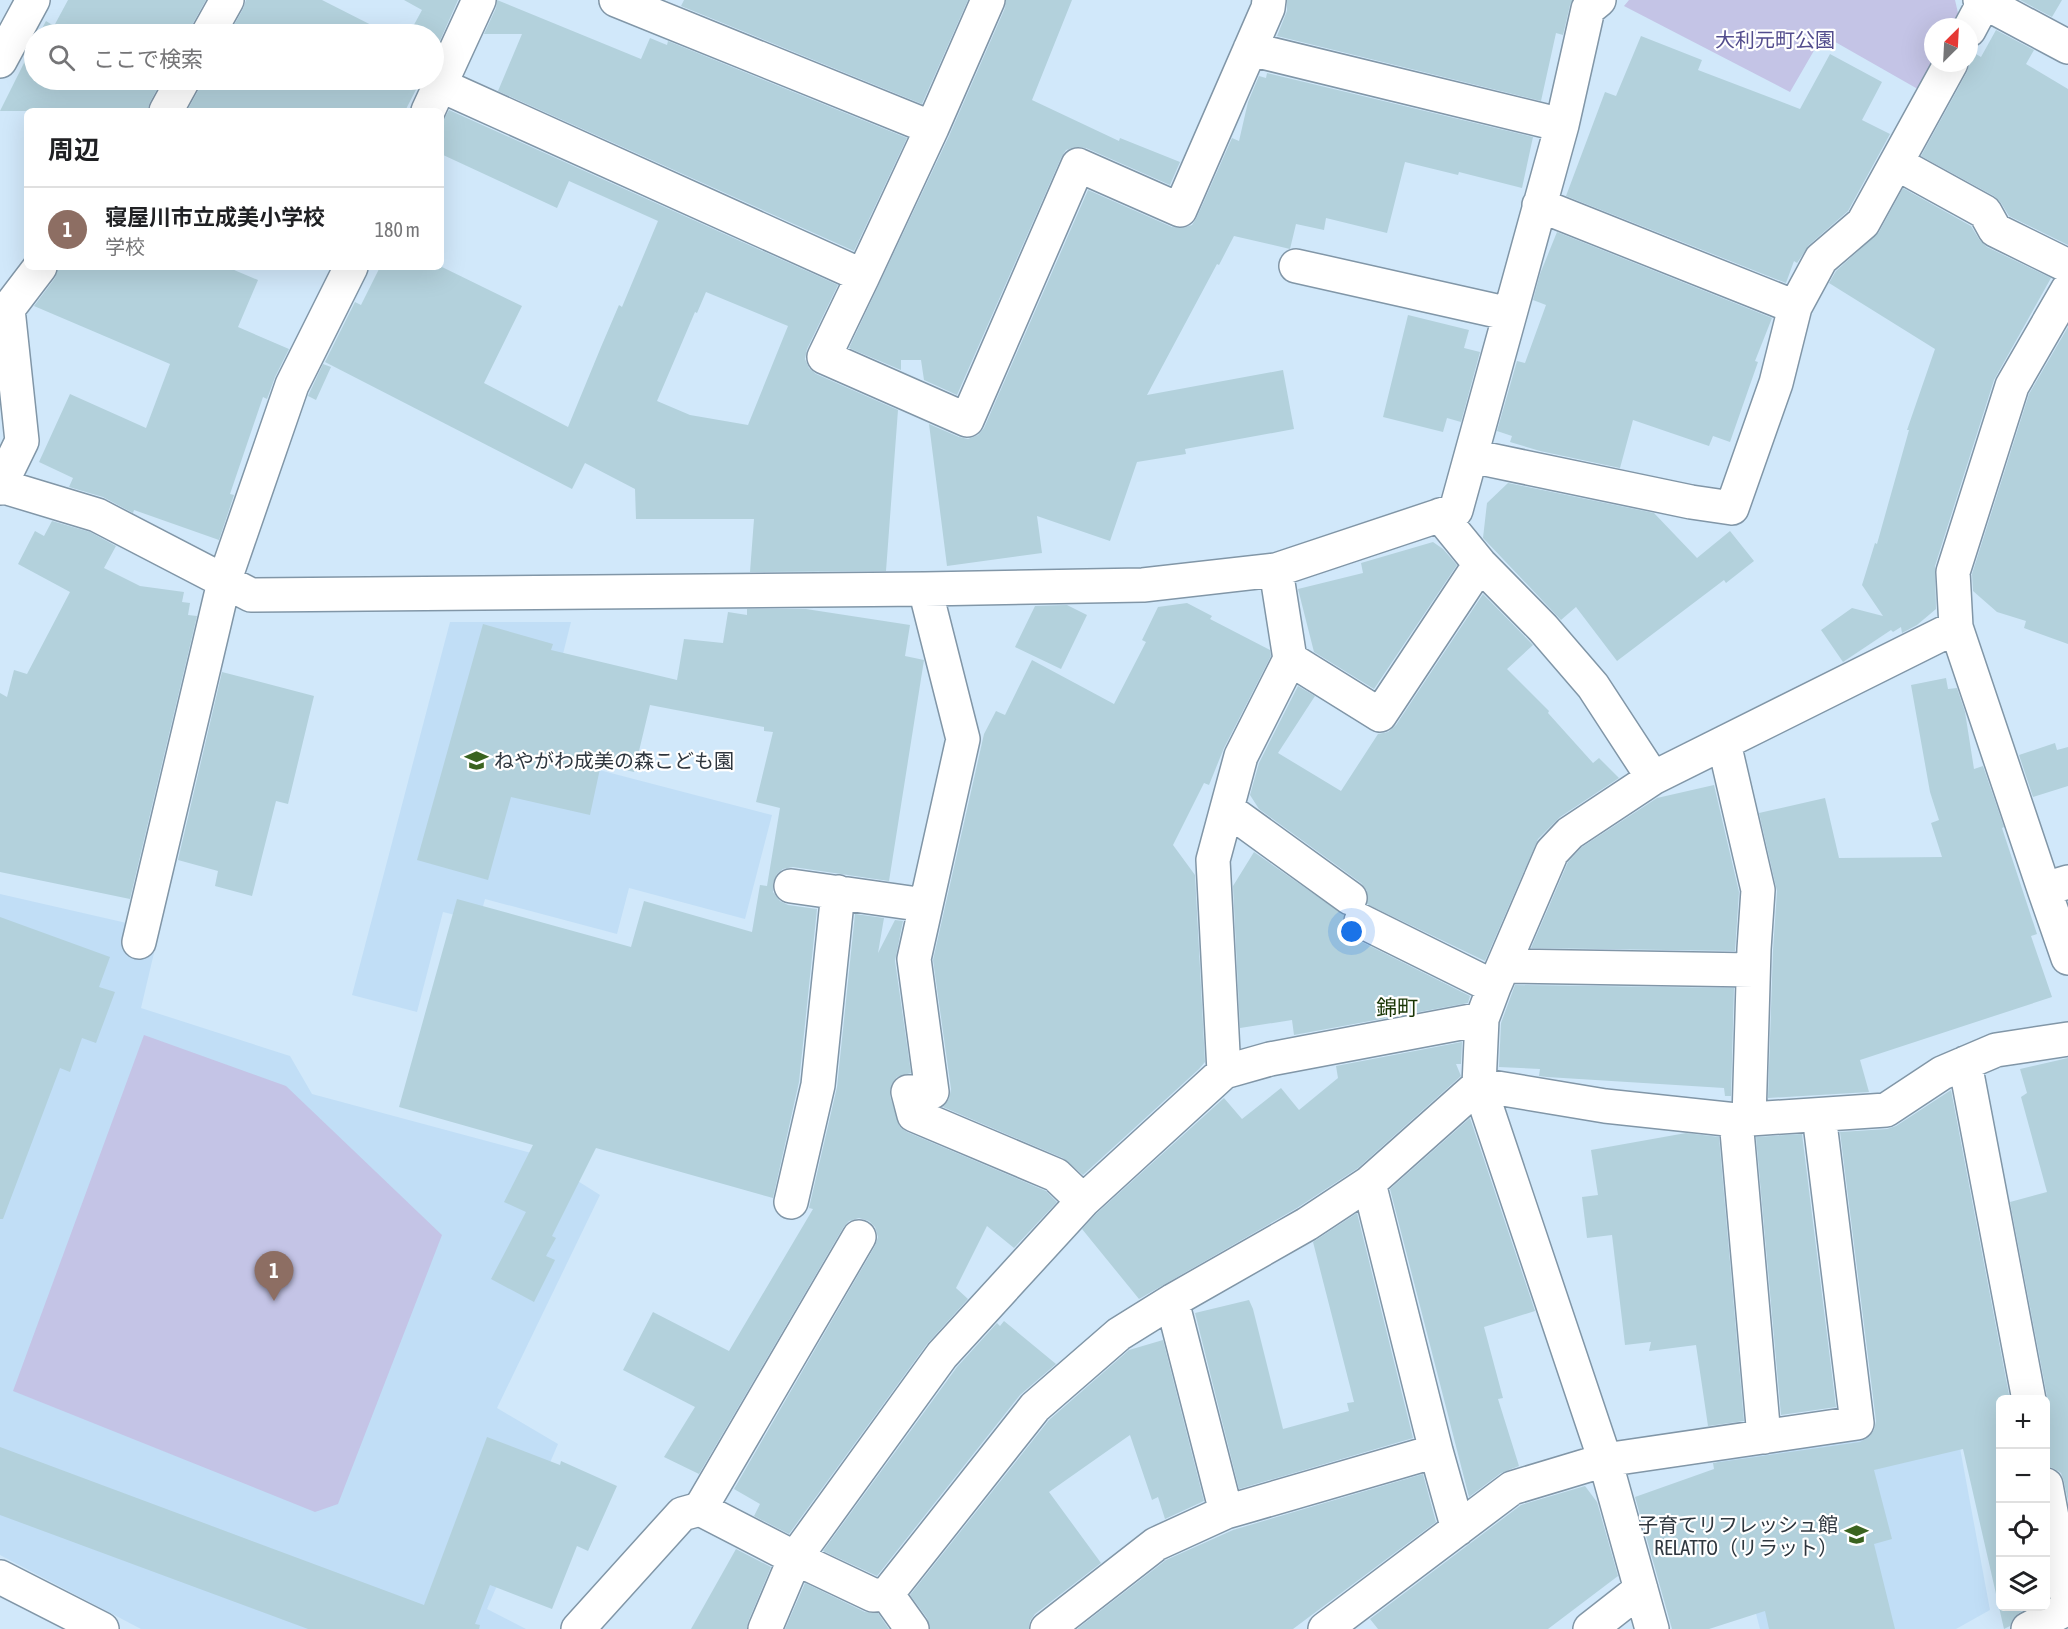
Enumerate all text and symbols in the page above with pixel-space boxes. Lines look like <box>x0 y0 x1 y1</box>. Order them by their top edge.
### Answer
north arrow <box>1924 18 1978 72</box>
search box <box>24 24 444 90</box>
park label: 大利元町公園 <box>1715 28 1835 51</box>
icon: search <box>45 41 78 74</box>
text: ここで検索 <box>93 46 203 72</box>
text: 周辺 <box>48 135 100 165</box>
text: 寝屋川市立成美小学校 <box>105 204 325 230</box>
text: 1 <box>63 218 72 241</box>
text: 180 m <box>375 218 420 241</box>
text: 学校 <box>105 235 145 258</box>
school or university icon: ねやがわ成美の森こども園 <box>463 747 489 773</box>
place label: ねやがわ成美の森こども園 <box>494 749 734 772</box>
your location <box>1337 917 1366 946</box>
district label: 錦町 <box>1376 995 1418 1019</box>
pin: 1 <box>254 1252 294 1301</box>
map controls <box>1996 1395 2050 1611</box>
button: + <box>1996 1395 2050 1449</box>
button: − <box>1996 1449 2050 1503</box>
button: locate <box>1996 1503 2050 1557</box>
place label: 子育てリフレッシュ館 RELATTO（リラット） <box>1638 1513 1838 1559</box>
school or university icon: 子育てリフレッシュ館 RELATTO（リラット） <box>1843 1522 1869 1548</box>
button: layers <box>1996 1557 2050 1611</box>

